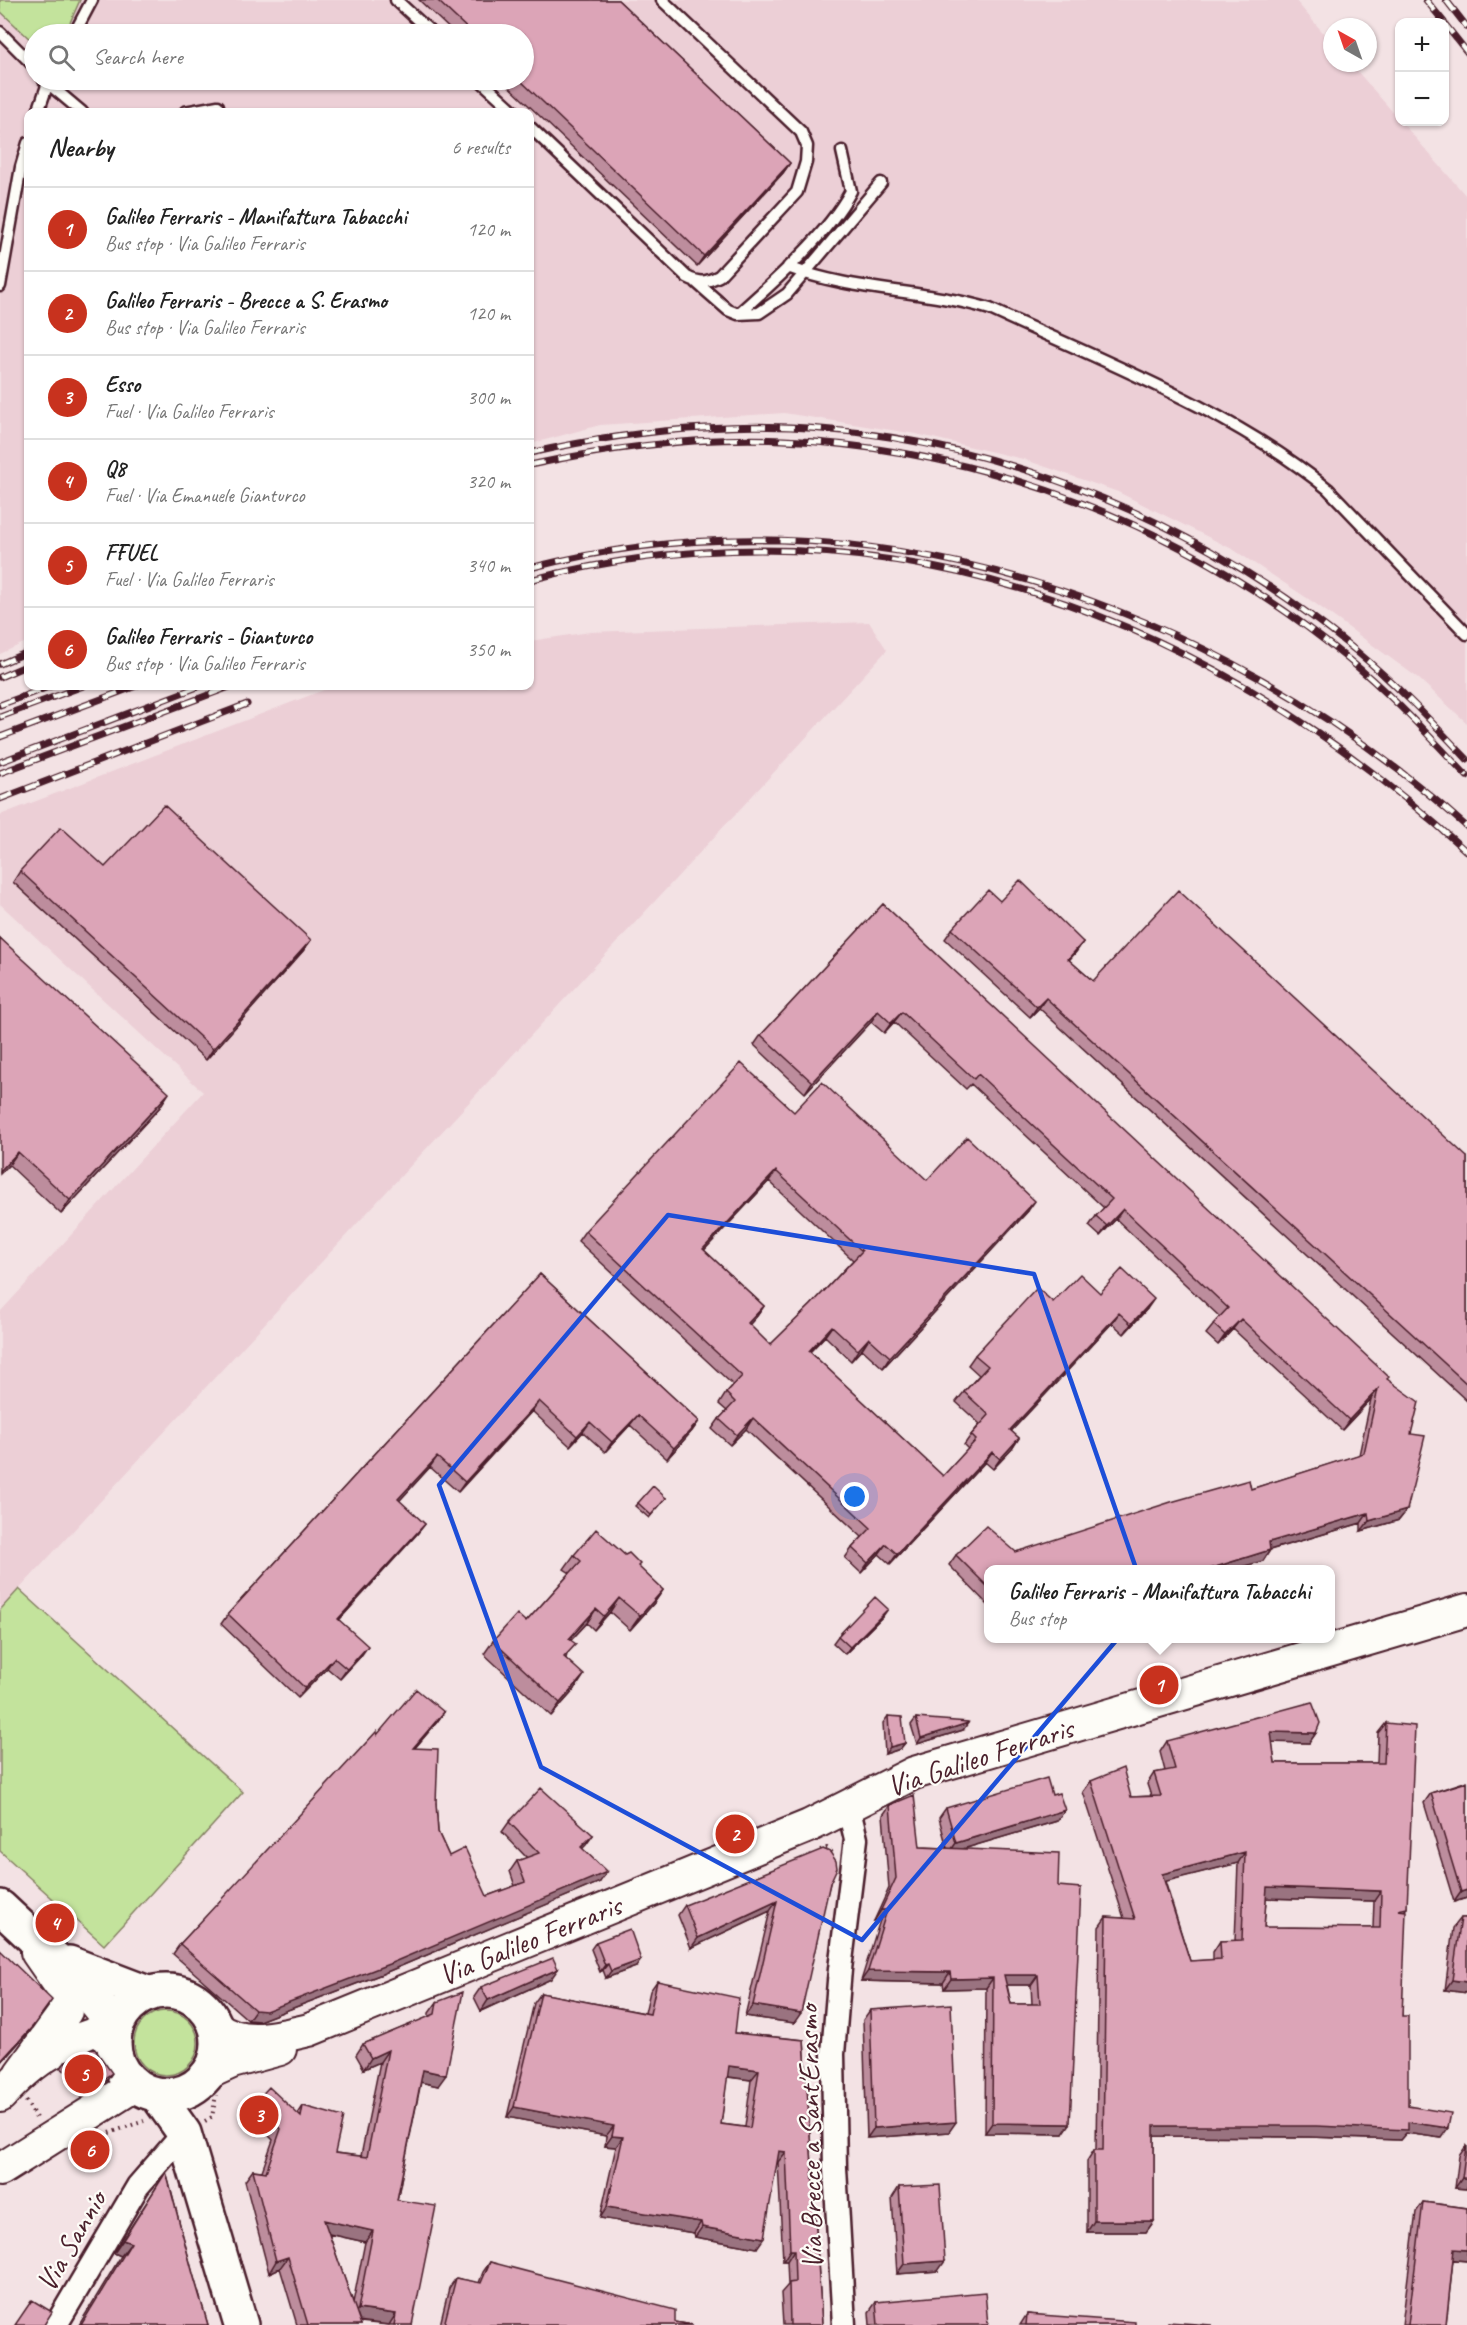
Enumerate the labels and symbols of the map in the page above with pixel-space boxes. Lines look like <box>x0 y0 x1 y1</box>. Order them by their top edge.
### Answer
north arrow <box>1323 18 1377 72</box>
your location <box>840 1482 869 1511</box>
pin: 1 <box>1140 1662 1178 1708</box>
street label: Via Galileo Ferraris <box>882 1708 1080 1805</box>
pin: 2 <box>716 1812 754 1856</box>
street label: Via Galileo Ferraris <box>433 1885 629 1994</box>
pin: 4 <box>36 1900 74 1946</box>
street label: Via Brecce a Sant'Erasmo <box>789 2001 831 2270</box>
pin: 5 <box>64 2052 104 2096</box>
pin: 3 <box>240 2092 278 2138</box>
pin: 6 <box>70 2128 110 2172</box>
street label: Via Sannio <box>27 2181 117 2298</box>

